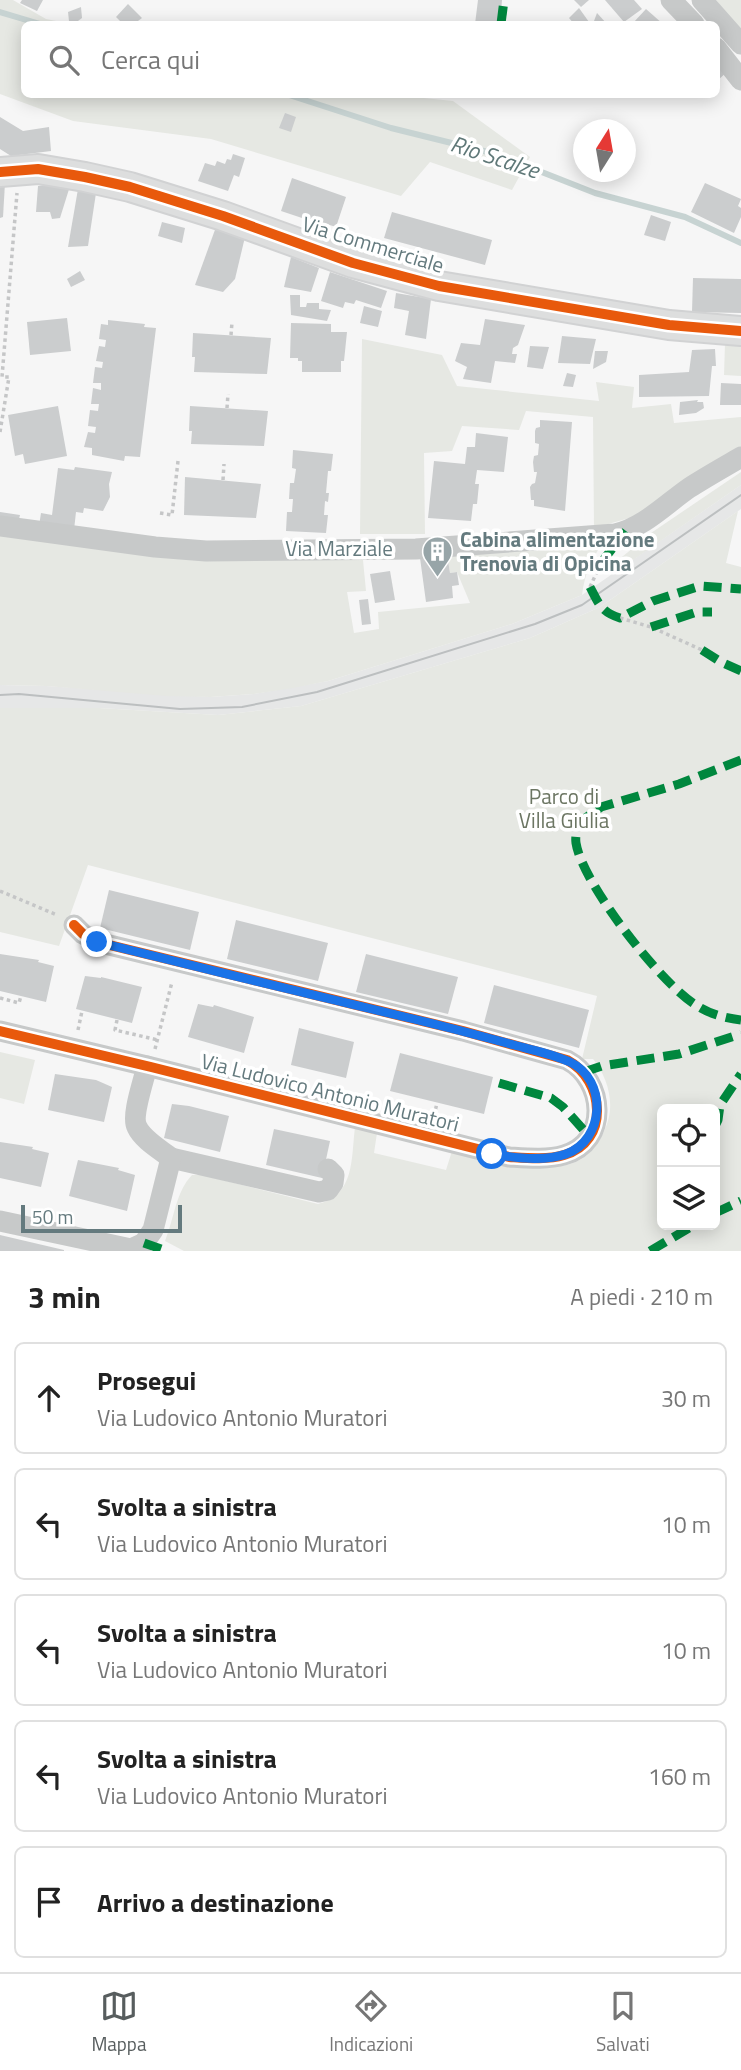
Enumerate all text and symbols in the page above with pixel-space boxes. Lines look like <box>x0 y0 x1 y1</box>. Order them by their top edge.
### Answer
search box <box>21 21 720 98</box>
text: Cerca qui <box>101 40 200 79</box>
icon: search <box>45 41 83 79</box>
north arrow <box>573 119 636 182</box>
water label: Rio Scalze <box>446 126 545 188</box>
street label: Via Commerciale <box>298 207 448 281</box>
place label: Cabina alimentazione Trenovia di Opicina <box>460 523 655 579</box>
street label: Via Marziale <box>285 532 393 564</box>
building icon: Cabina alimentazione Trenovia di Opicina <box>420 535 454 579</box>
park label: Parco di Villa Giulia <box>519 780 610 836</box>
route end <box>81 926 112 957</box>
street label: Via Ludovico Antonio Muratori <box>198 1044 463 1140</box>
map controls <box>657 1104 720 1230</box>
button: locate <box>657 1104 720 1167</box>
route start <box>476 1138 507 1169</box>
button: layers <box>657 1167 720 1230</box>
scale bar <box>21 1202 182 1234</box>
text: 50 m <box>32 1202 73 1231</box>
text: 3 min <box>28 1274 101 1320</box>
text: A piedi · 210 m <box>570 1279 713 1314</box>
text: Prosegui <box>97 1361 196 1400</box>
icon: ahead <box>30 1379 68 1417</box>
text: 30 m <box>661 1381 711 1416</box>
text: Via Ludovico Antonio Muratori <box>97 1400 387 1435</box>
text: Svolta a sinistra <box>97 1487 277 1526</box>
icon: left <box>30 1505 68 1543</box>
text: 10 m <box>661 1507 711 1542</box>
text: Via Ludovico Antonio Muratori <box>97 1526 387 1561</box>
text: Svolta a sinistra <box>97 1613 277 1652</box>
icon: left <box>30 1631 68 1669</box>
text: 10 m <box>661 1633 711 1668</box>
text: Via Ludovico Antonio Muratori <box>97 1652 387 1687</box>
text: Svolta a sinistra <box>97 1739 277 1778</box>
icon: left <box>30 1757 68 1795</box>
text: 160 m <box>648 1759 711 1794</box>
text: Via Ludovico Antonio Muratori <box>97 1778 387 1813</box>
icon: arrive <box>30 1883 68 1921</box>
text: Arrivo a destinazione <box>97 1883 334 1922</box>
tab: Mappa <box>91 1987 146 2058</box>
tab: Indicazioni <box>329 1987 413 2058</box>
tab: Salvati <box>596 1987 650 2058</box>

